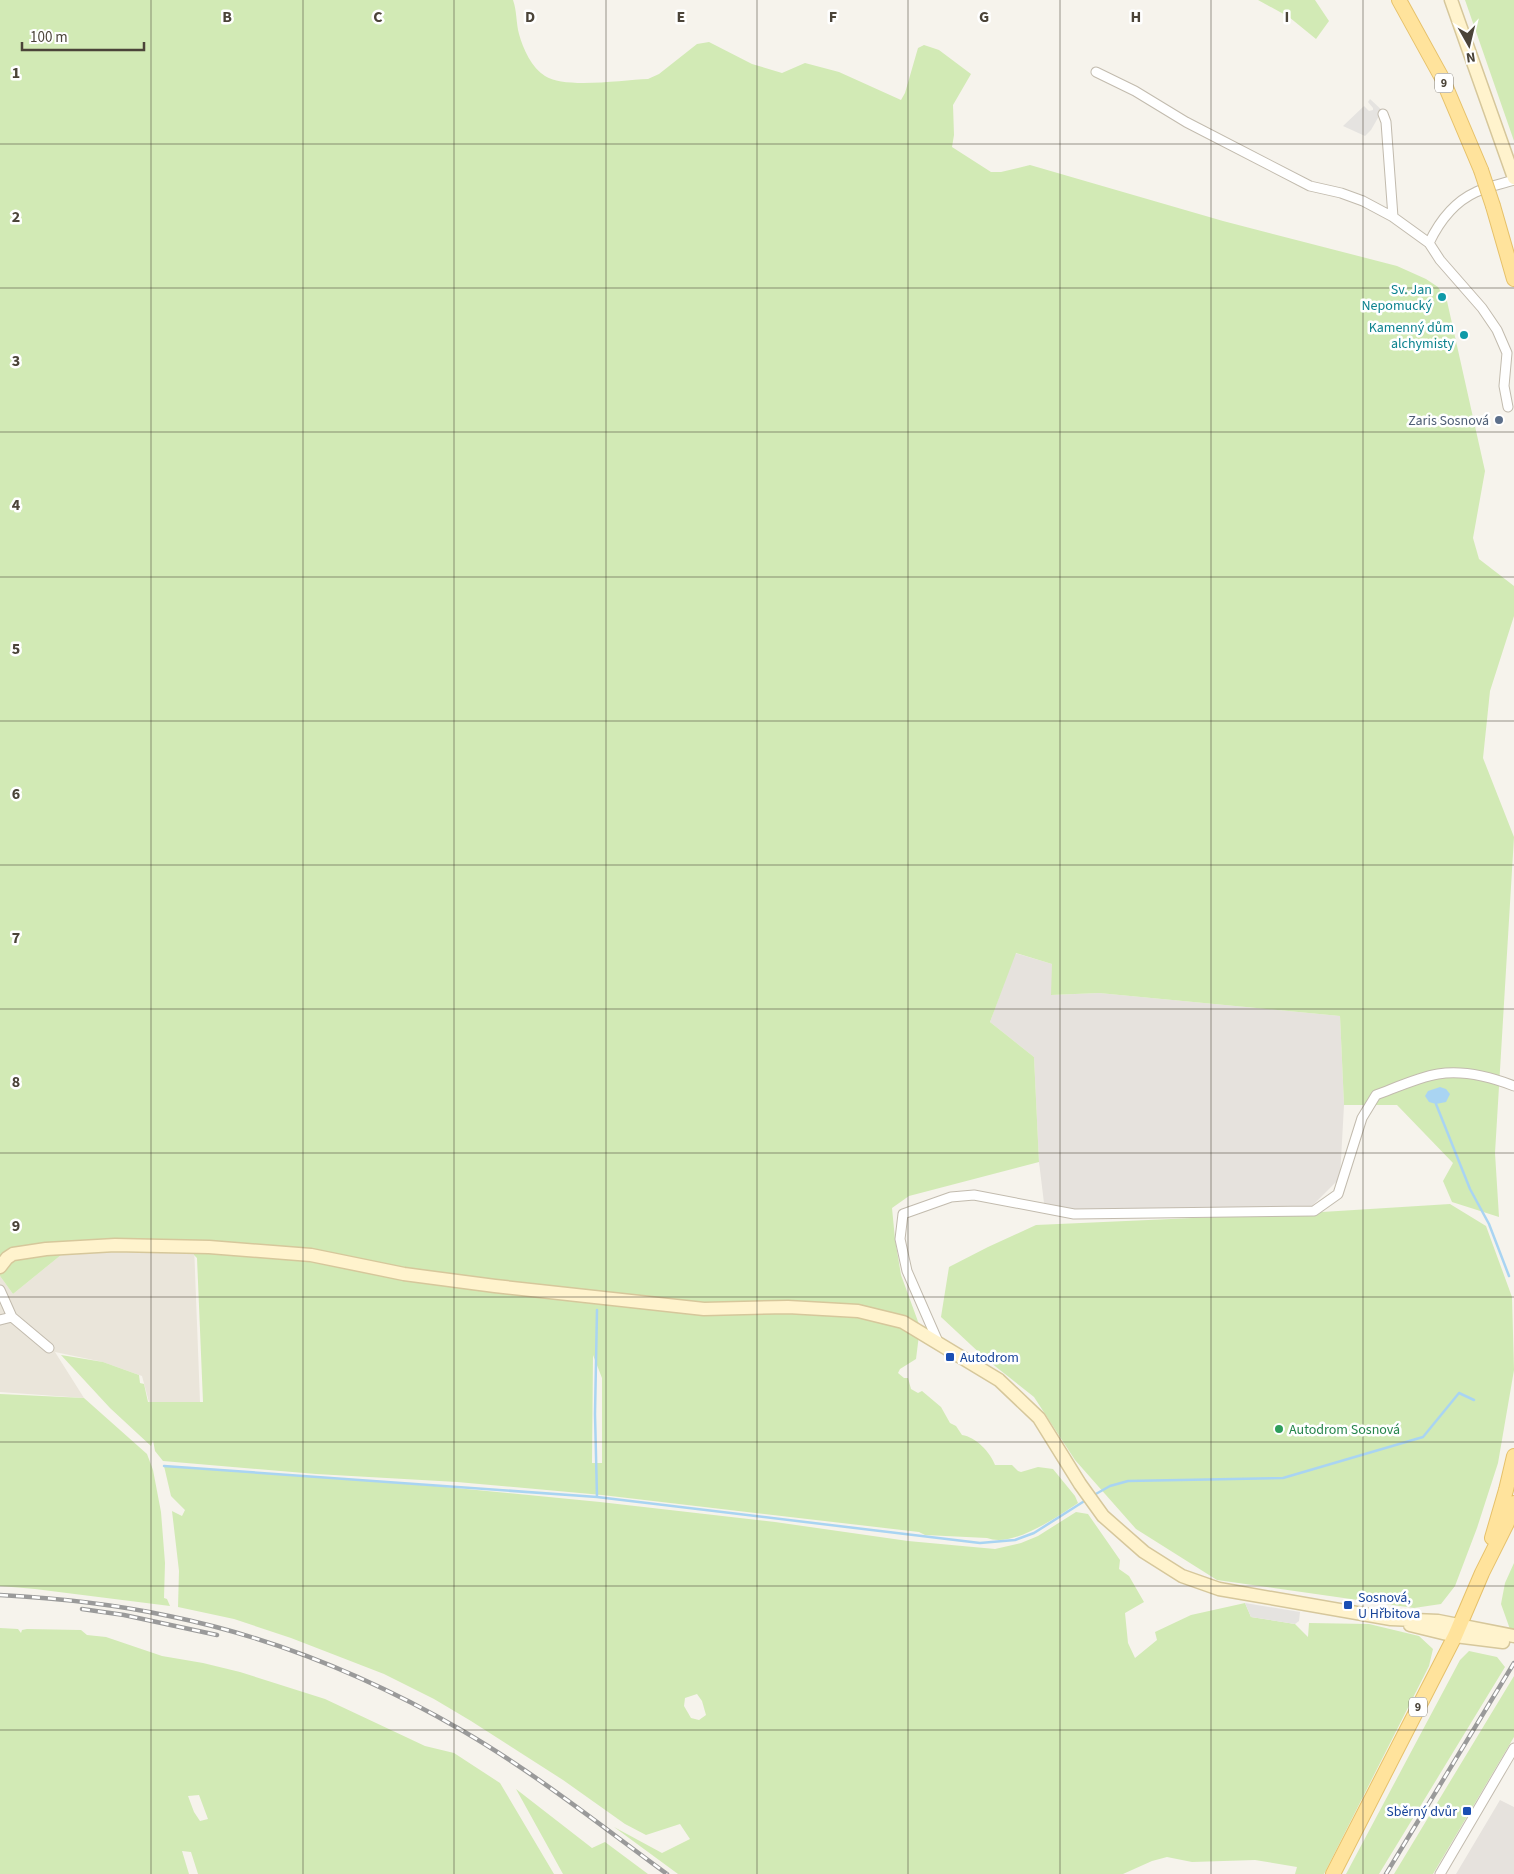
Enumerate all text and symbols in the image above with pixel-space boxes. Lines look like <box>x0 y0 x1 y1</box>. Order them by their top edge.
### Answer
text: B <box>222 6 232 28</box>
text: C <box>373 6 383 28</box>
text: D <box>525 6 535 28</box>
text: E <box>677 6 685 28</box>
text: F <box>829 6 837 28</box>
text: G <box>979 6 989 28</box>
text: H <box>1131 6 1141 28</box>
text: I <box>1285 6 1289 28</box>
scale bar <box>22 20 145 52</box>
north arrow <box>1444 20 1494 70</box>
text: 100 m <box>30 27 68 48</box>
text: N <box>1465 46 1477 67</box>
text: 1 <box>12 62 20 84</box>
road number: 9 <box>1435 74 1453 92</box>
text: 2 <box>12 206 20 228</box>
place label: Sv. Jan Nepomucký <box>1362 280 1432 316</box>
marker: Sv. Jan Nepomucký <box>1436 291 1448 303</box>
place label: Kamenný dům alchymisty <box>1369 318 1454 354</box>
marker: Kamenný dům alchymisty <box>1458 329 1470 341</box>
text: 3 <box>12 350 20 372</box>
place label: Zaris Sosnová <box>1408 411 1489 431</box>
marker: Zaris Sosnová <box>1493 414 1505 426</box>
text: 4 <box>12 494 21 516</box>
text: 5 <box>12 638 20 660</box>
text: 6 <box>12 783 20 805</box>
text: 7 <box>12 927 20 949</box>
text: 8 <box>12 1071 20 1093</box>
text: 9 <box>12 1215 20 1237</box>
place label: Autodrom <box>960 1348 1019 1368</box>
marker: Autodrom <box>944 1351 956 1363</box>
place label: Autodrom Sosnová <box>1289 1420 1400 1440</box>
marker: Autodrom Sosnová <box>1273 1423 1285 1435</box>
place label: Sosnová, U Hřbitova <box>1358 1588 1420 1624</box>
marker: Sosnová, U Hřbitova <box>1342 1599 1354 1611</box>
road number: 9 <box>1409 1698 1427 1716</box>
place label: Sběrný dvůr <box>1386 1802 1457 1822</box>
marker: Sběrný dvůr <box>1461 1805 1473 1817</box>

